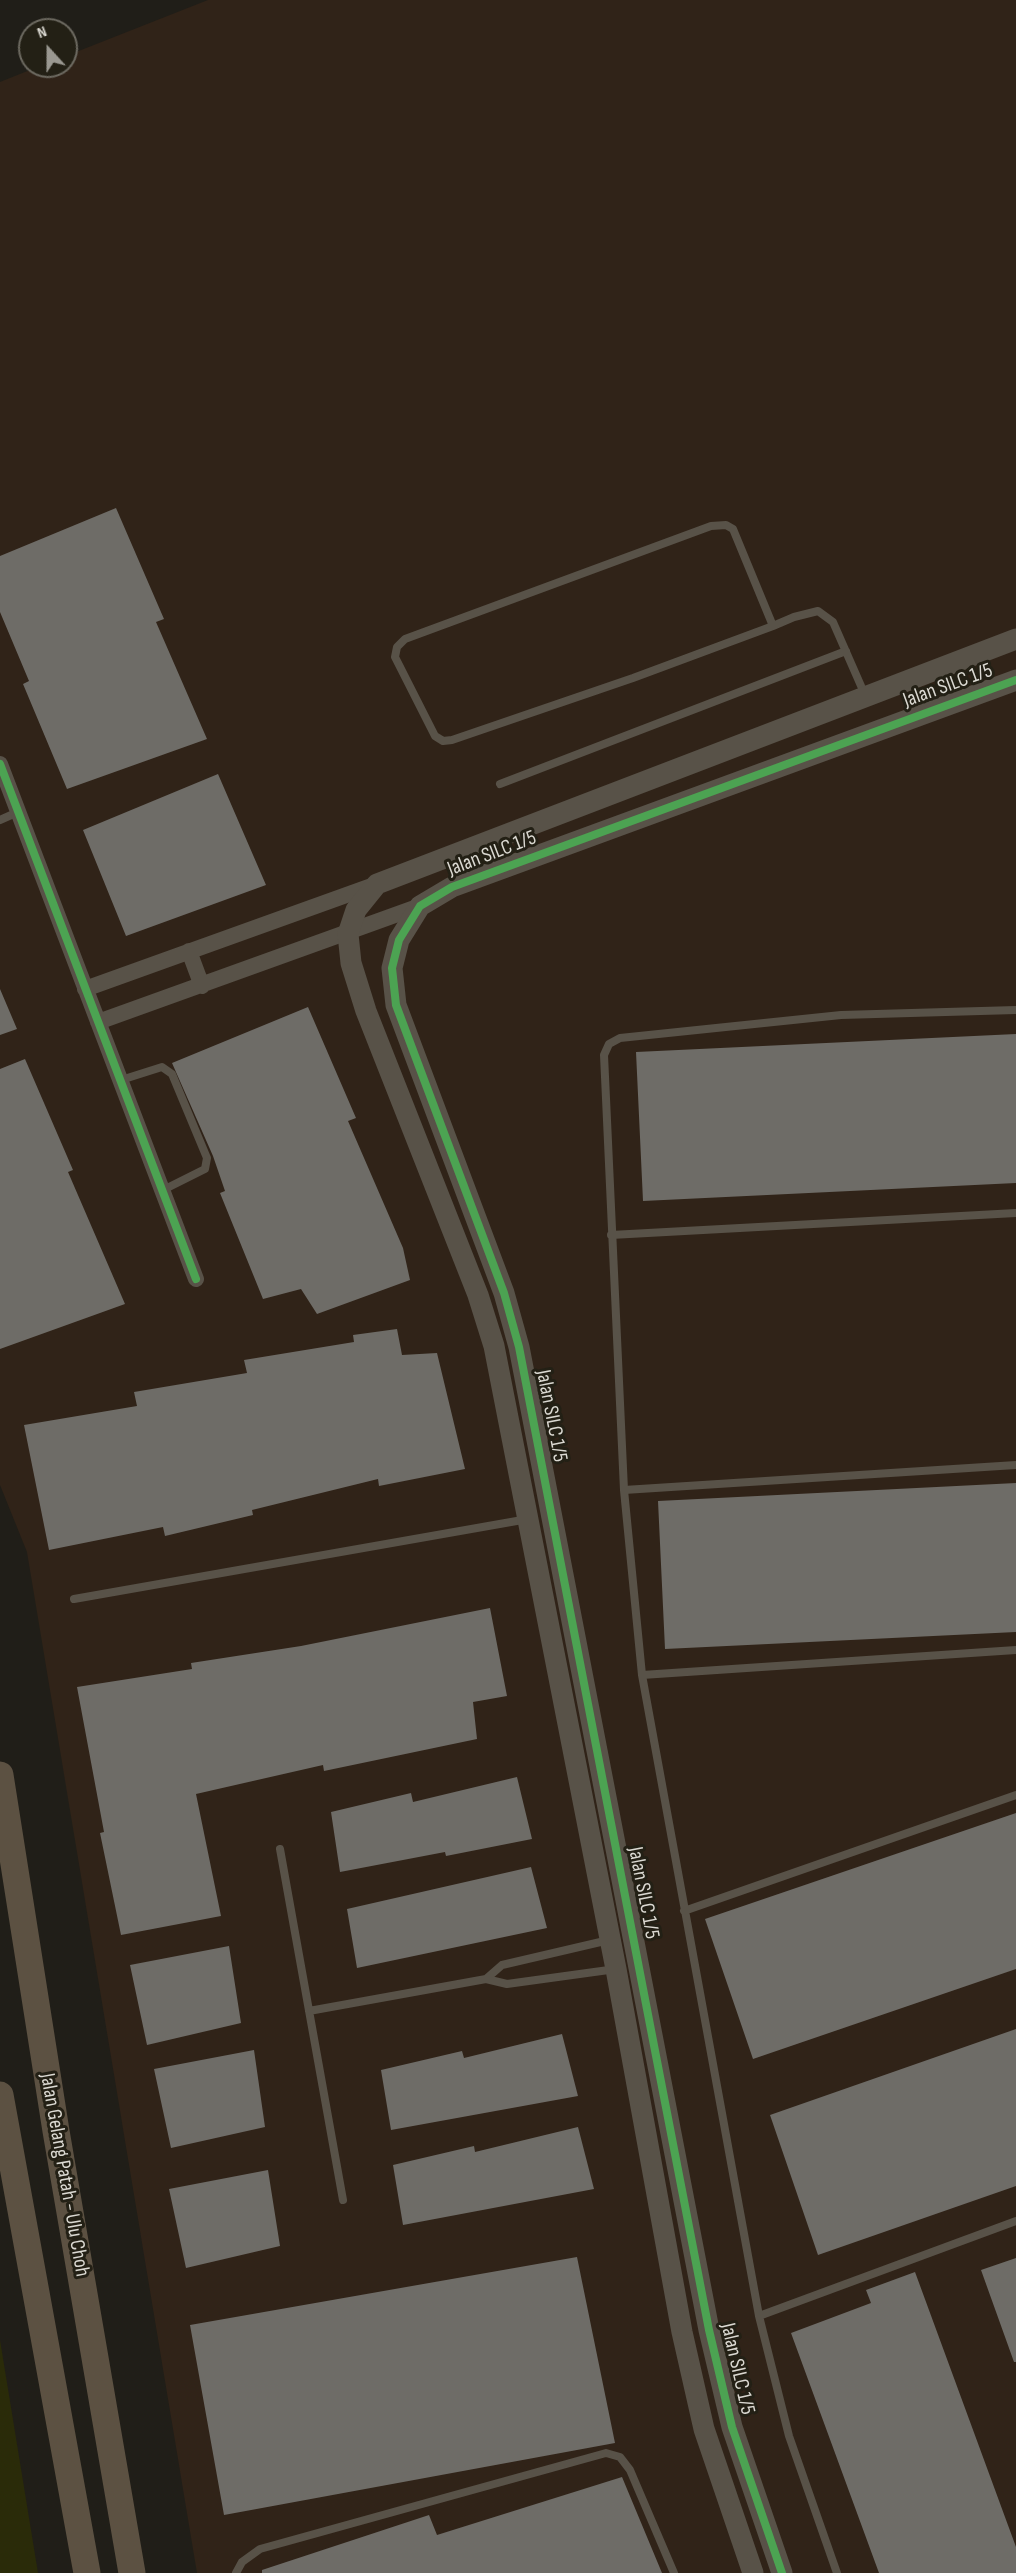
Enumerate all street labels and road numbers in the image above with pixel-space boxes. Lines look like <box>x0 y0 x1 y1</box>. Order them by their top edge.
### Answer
street label: Jalan SILC 1/5 <box>900 658 996 714</box>
street label: Jalan SILC 1/5 <box>444 826 540 882</box>
street label: Jalan SILC 1/5 <box>530 1368 572 1464</box>
street label: Jalan SILC 1/5 <box>622 1845 664 1941</box>
street label: Jalan Gelang Patah - Ulu Choh <box>34 2071 94 2279</box>
street label: Jalan SILC 1/5 <box>714 2321 760 2417</box>

